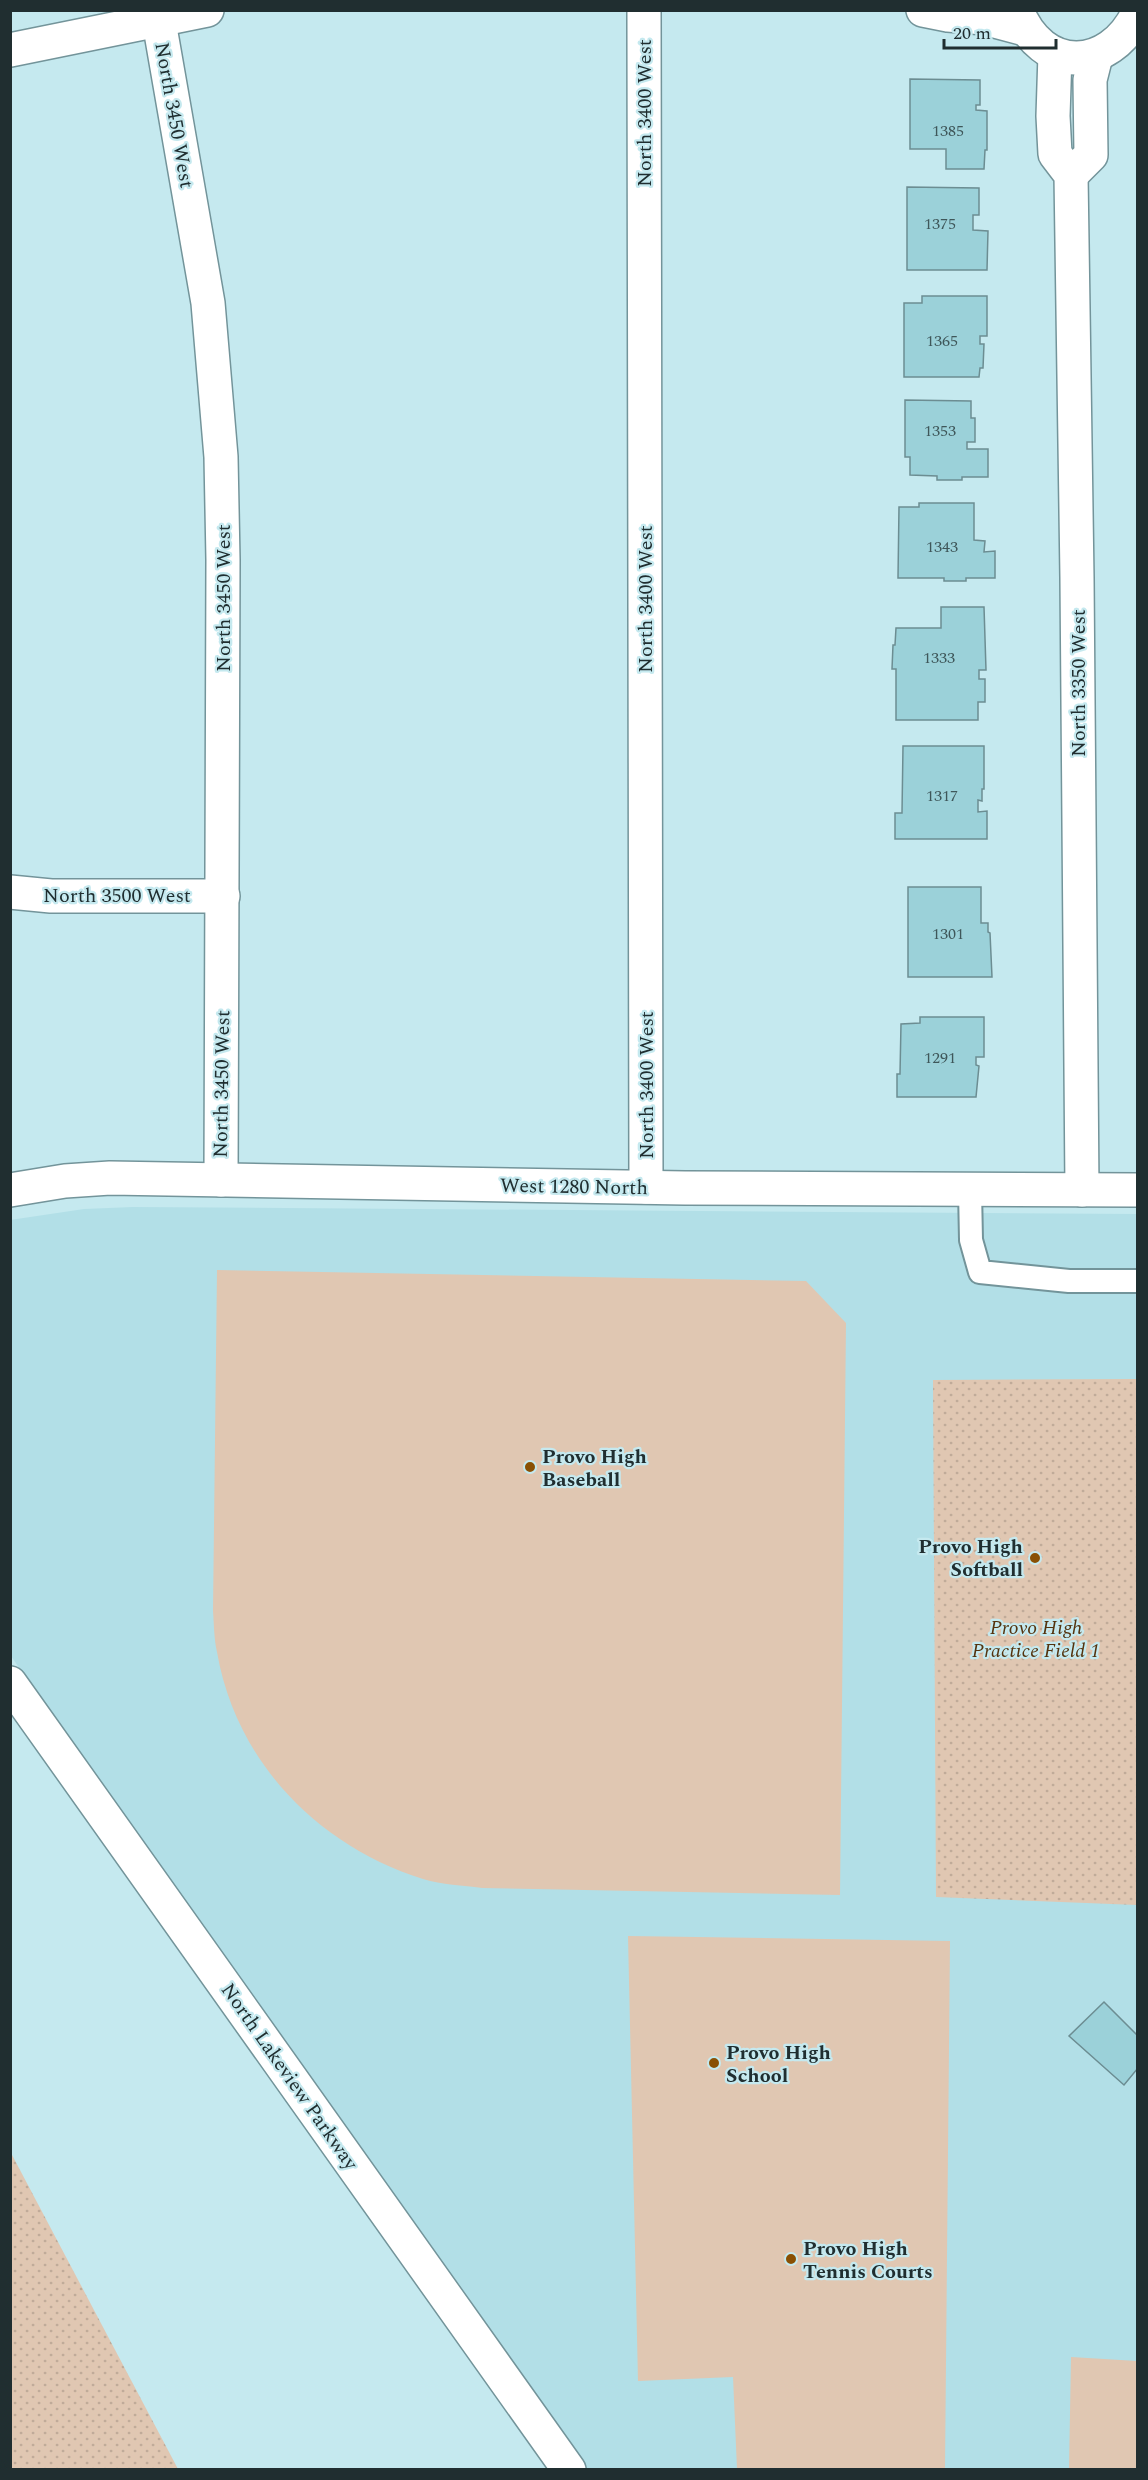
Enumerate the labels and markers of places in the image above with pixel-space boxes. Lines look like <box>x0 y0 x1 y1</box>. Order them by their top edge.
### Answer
place label: Provo High Baseball <box>542 1442 647 1495</box>
marker: Provo High Baseball <box>523 1460 537 1474</box>
place label: Provo High Softball <box>918 1532 1023 1585</box>
marker: Provo High Softball <box>1028 1551 1042 1565</box>
place label: Provo High School <box>726 2038 831 2091</box>
marker: Provo High School <box>707 2056 721 2070</box>
place label: Provo High Tennis Courts <box>803 2234 933 2287</box>
marker: Provo High Tennis Courts <box>784 2252 798 2266</box>

